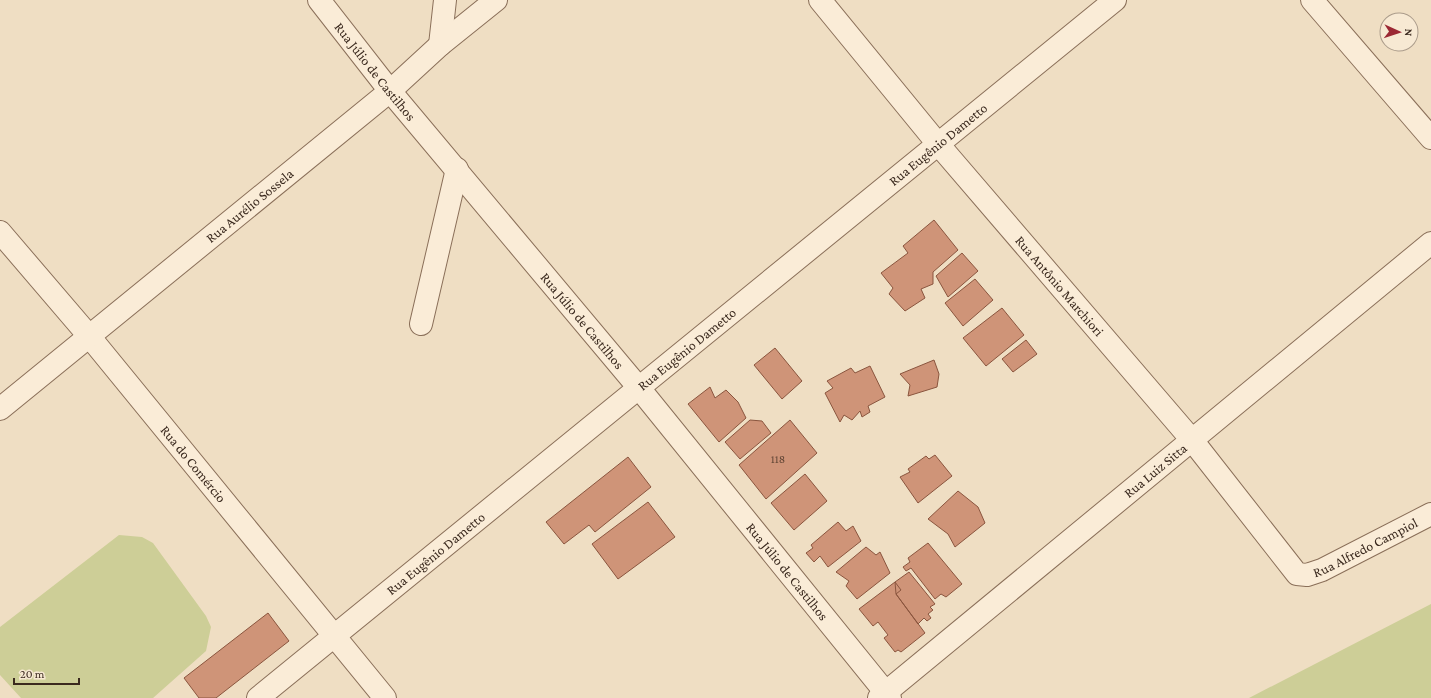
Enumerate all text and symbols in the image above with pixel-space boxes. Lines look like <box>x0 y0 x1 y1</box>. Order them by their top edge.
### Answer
north arrow <box>1379 12 1419 52</box>
street label: Rua Júlio de Castilhos <box>331 19 419 124</box>
text: N <box>1403 28 1415 37</box>
street label: Rua Eugênio Dametto <box>886 99 990 189</box>
street label: Rua Aurélio Sossela <box>203 165 297 246</box>
street label: Rua Antônio Marchiori <box>1012 232 1107 340</box>
street label: Rua Júlio de Castilhos <box>537 269 627 372</box>
street label: Rua Eugênio Dametto <box>634 304 739 394</box>
street label: Rua do Comércio <box>157 422 230 506</box>
street label: Rua Luiz Sitta <box>1121 439 1190 501</box>
house number: 118 <box>771 452 785 466</box>
street label: Rua Eugênio Dametto <box>383 509 488 598</box>
street label: Rua Alfredo Campiol <box>1311 514 1421 580</box>
street label: Rua Júlio de Castilhos <box>743 519 832 624</box>
scale bar <box>14 660 79 686</box>
text: 20 m <box>20 667 45 681</box>

